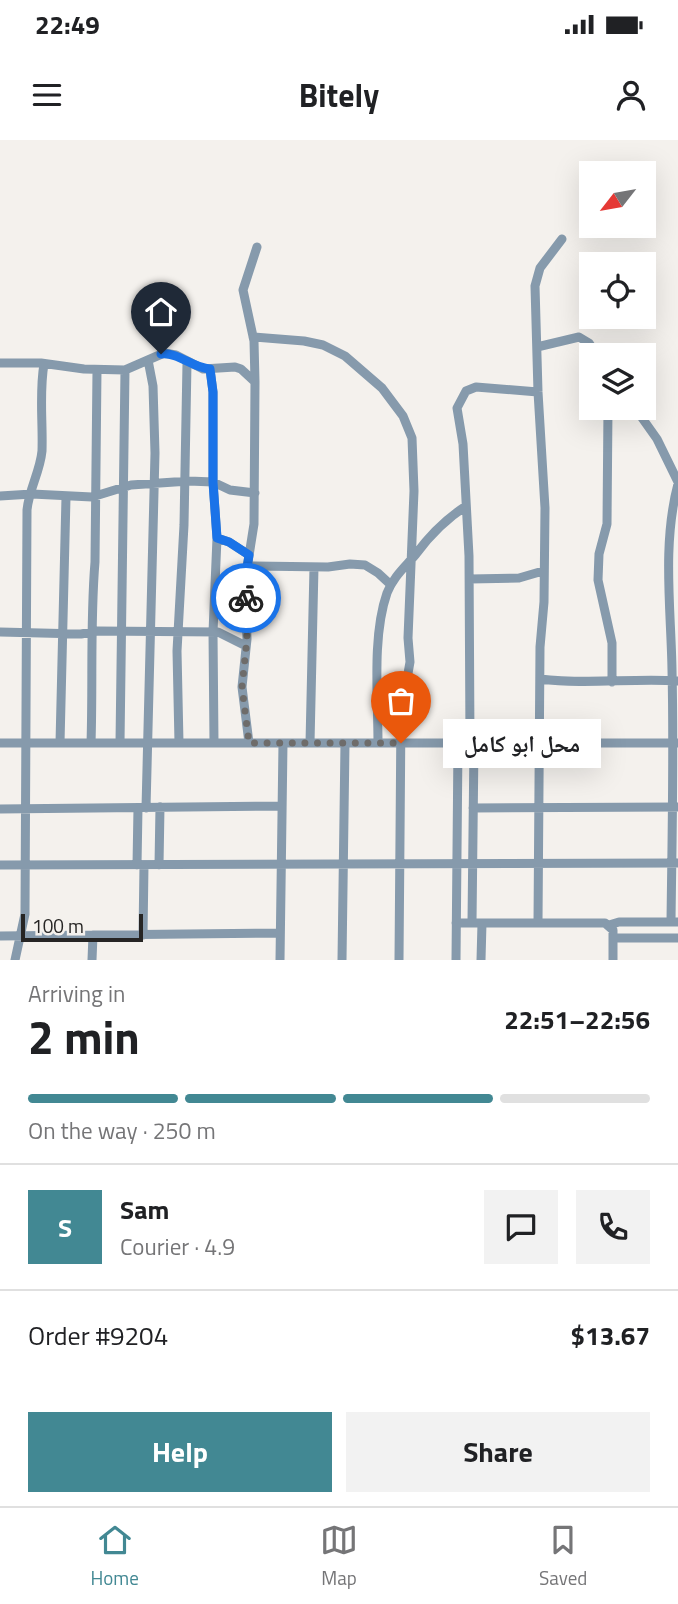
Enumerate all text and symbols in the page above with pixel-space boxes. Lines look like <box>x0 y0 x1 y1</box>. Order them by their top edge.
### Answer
text: 22:49 <box>35 5 100 44</box>
text: Bitely <box>299 71 379 119</box>
icon: menu <box>28 76 66 114</box>
icon: person <box>612 76 650 114</box>
north arrow <box>579 161 656 238</box>
map controls <box>579 161 656 420</box>
button: locate <box>579 252 656 329</box>
pin <box>131 282 191 354</box>
icon: home <box>142 293 180 331</box>
button: layers <box>579 343 656 420</box>
courier <box>211 563 281 633</box>
icon: bike <box>227 579 265 617</box>
pin <box>371 671 431 743</box>
icon: bag <box>382 682 420 720</box>
callout: محل ابو كامل <box>443 718 600 768</box>
text: محل ابو كامل <box>464 726 580 761</box>
scale bar <box>21 911 144 943</box>
text: 100 m <box>32 911 84 940</box>
text: Arriving in <box>28 976 125 1011</box>
text: 22:51–22:56 <box>504 1000 650 1039</box>
text: 2 min <box>28 1002 140 1072</box>
text: On the way · 250 m <box>28 1113 216 1148</box>
text: Sam <box>120 1190 169 1229</box>
button: chat <box>484 1190 558 1264</box>
button: phone <box>576 1190 650 1264</box>
text: S <box>58 1208 72 1247</box>
text: Courier · 4.9 <box>120 1229 235 1264</box>
text: Order #9204 <box>28 1316 168 1355</box>
text: $13.67 <box>571 1316 650 1355</box>
button: Help <box>28 1412 332 1492</box>
button: Share <box>346 1412 650 1492</box>
tab: Home <box>91 1521 139 1592</box>
tab: Map <box>320 1521 358 1592</box>
tab: Saved <box>539 1521 587 1592</box>

